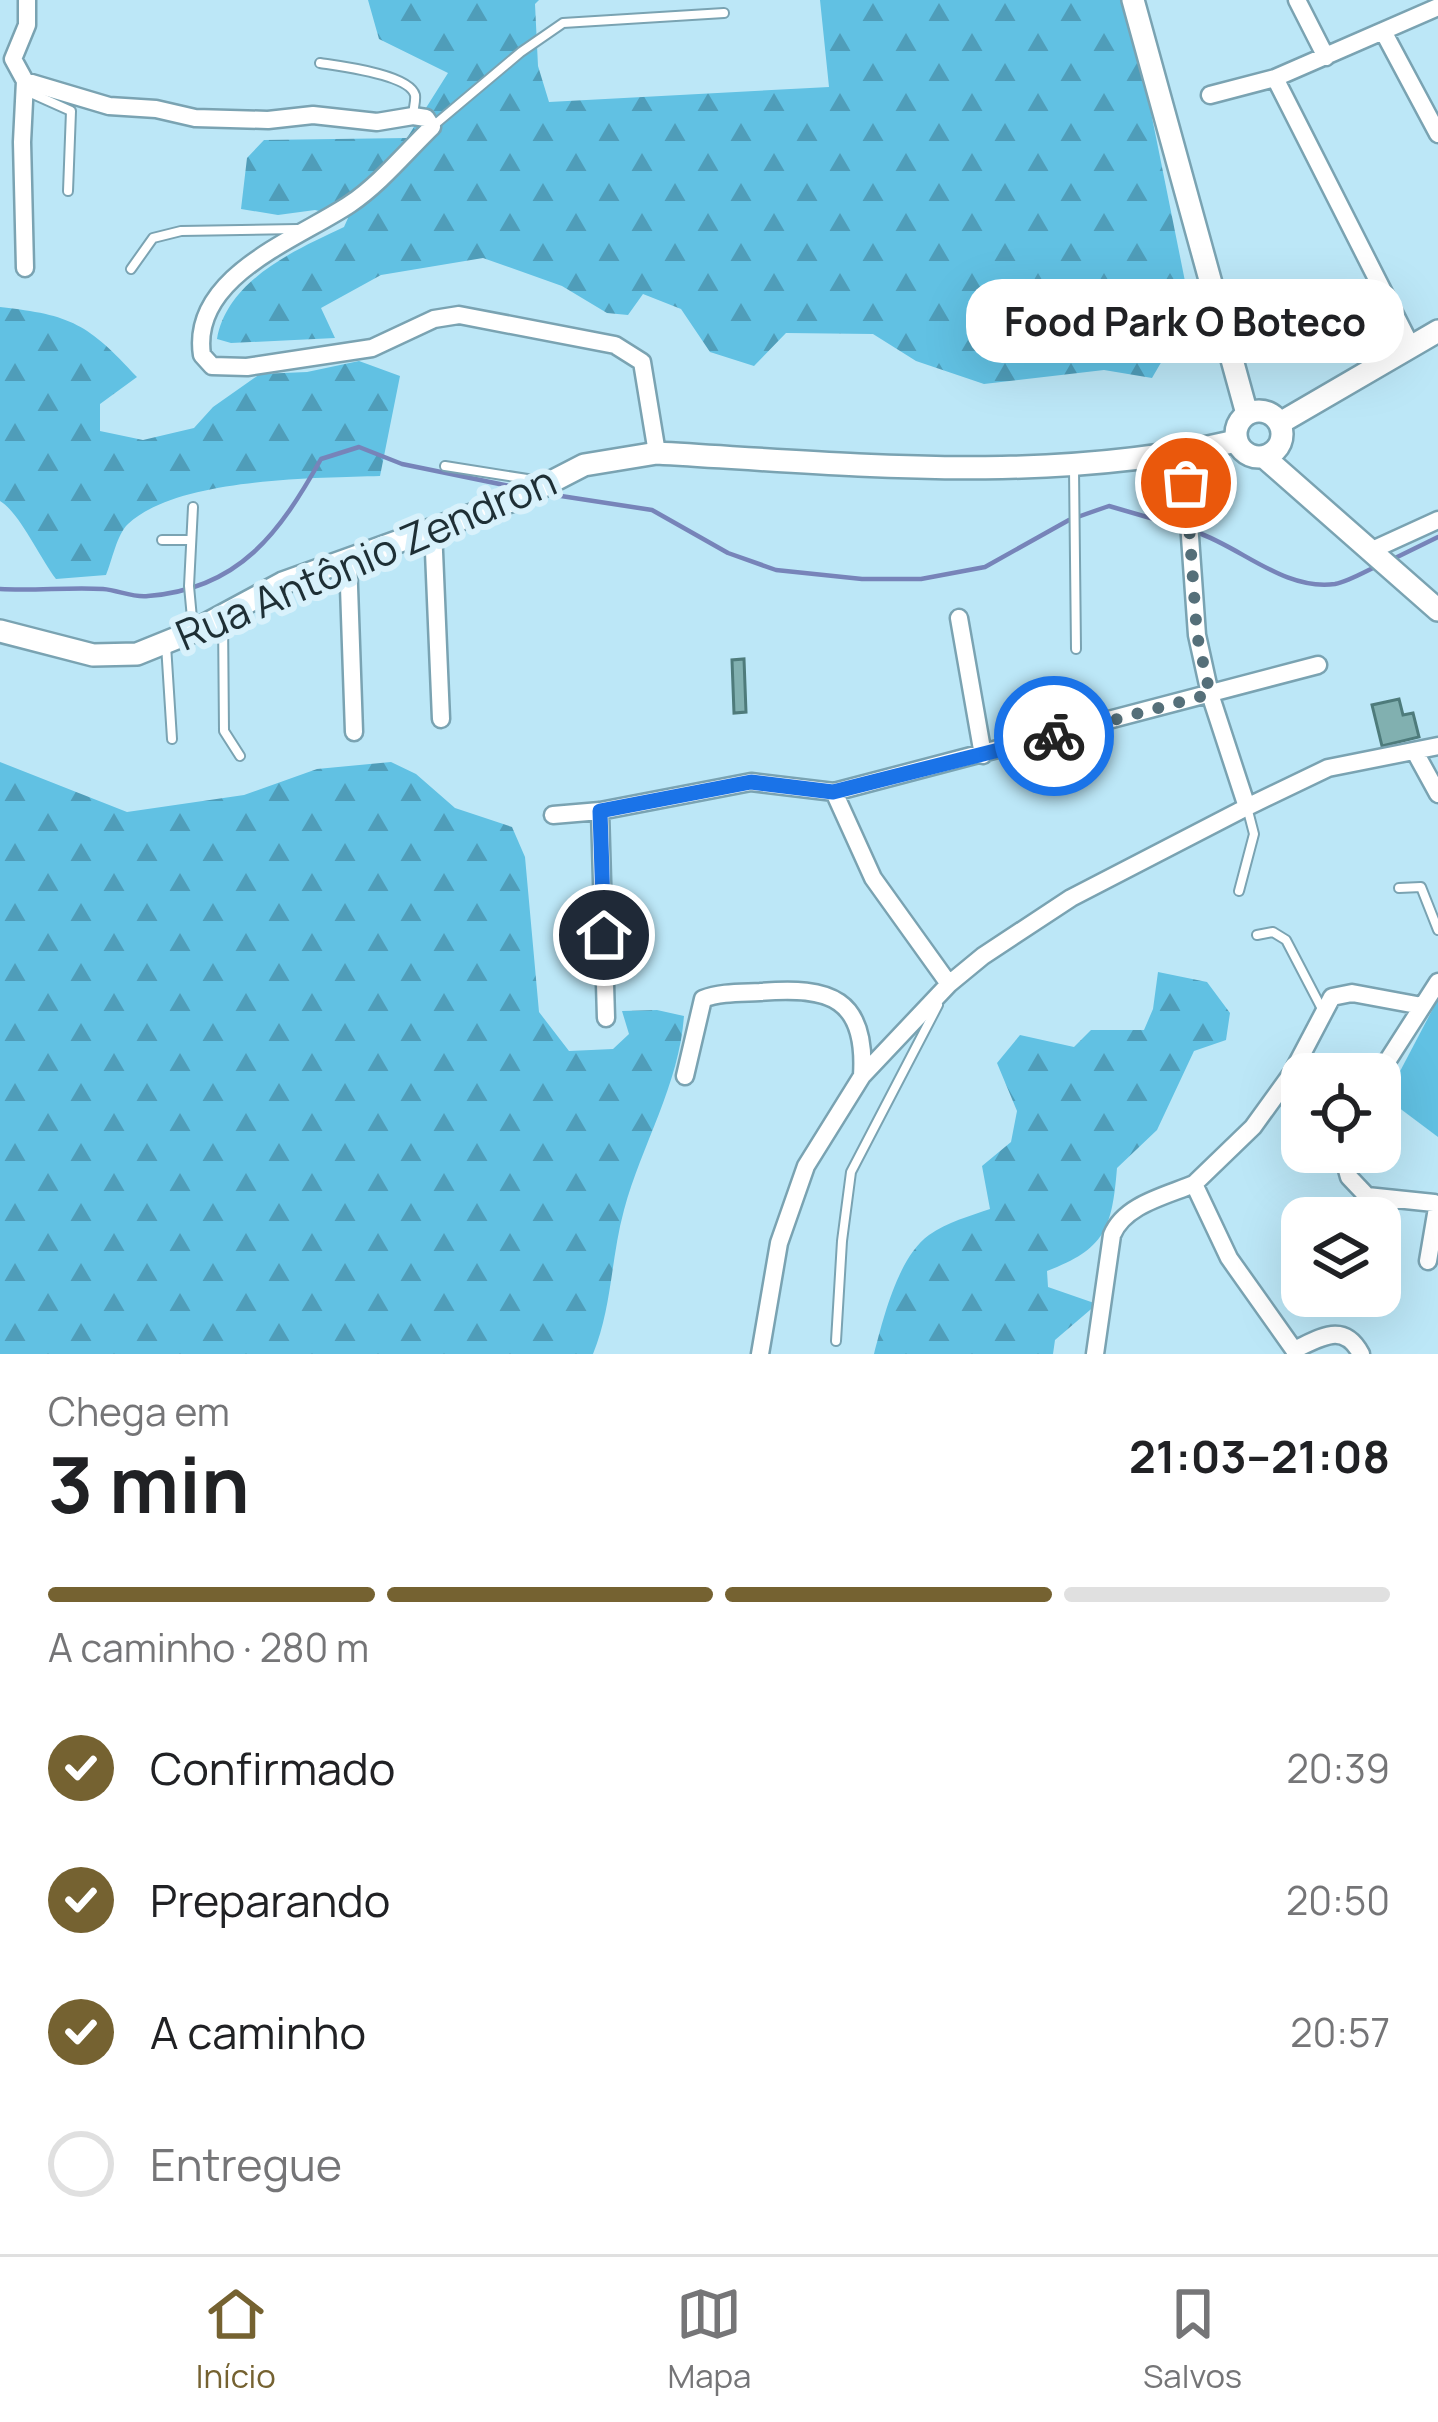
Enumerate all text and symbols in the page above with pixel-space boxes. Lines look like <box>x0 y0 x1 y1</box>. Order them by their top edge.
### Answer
callout: Food Park O Boteco <box>967 279 1405 363</box>
text: Food Park O Boteco <box>1004 294 1366 348</box>
pin <box>1135 432 1237 534</box>
icon: bag <box>1153 450 1219 516</box>
street label: Rua Antônio Zendron <box>167 451 564 663</box>
courier <box>994 676 1114 796</box>
icon: bike <box>1021 703 1087 769</box>
pin <box>553 884 655 986</box>
icon: home <box>571 902 637 968</box>
map controls <box>1281 1053 1401 1317</box>
button: locate <box>1281 1053 1401 1173</box>
button: layers <box>1281 1197 1401 1317</box>
text: Chega em <box>48 1384 230 1438</box>
text: 21:03–21:08 <box>1129 1425 1390 1487</box>
text: 3 min <box>48 1430 250 1536</box>
text: A caminho · 280 m <box>48 1620 369 1674</box>
icon: check <box>48 1735 114 1801</box>
text: Confirmado <box>150 1737 395 1799</box>
text: 20:39 <box>1287 1741 1390 1795</box>
icon: check <box>48 1867 114 1933</box>
text: Preparando <box>150 1869 390 1931</box>
text: 20:50 <box>1286 1873 1390 1927</box>
icon: check <box>48 1999 114 2065</box>
text: A caminho <box>150 2001 366 2063</box>
text: 20:57 <box>1290 2005 1390 2059</box>
text: Entregue <box>150 2133 342 2195</box>
tab: Início <box>196 2281 276 2398</box>
tab: Mapa <box>667 2281 751 2398</box>
tab: Salvos <box>1143 2281 1242 2398</box>

